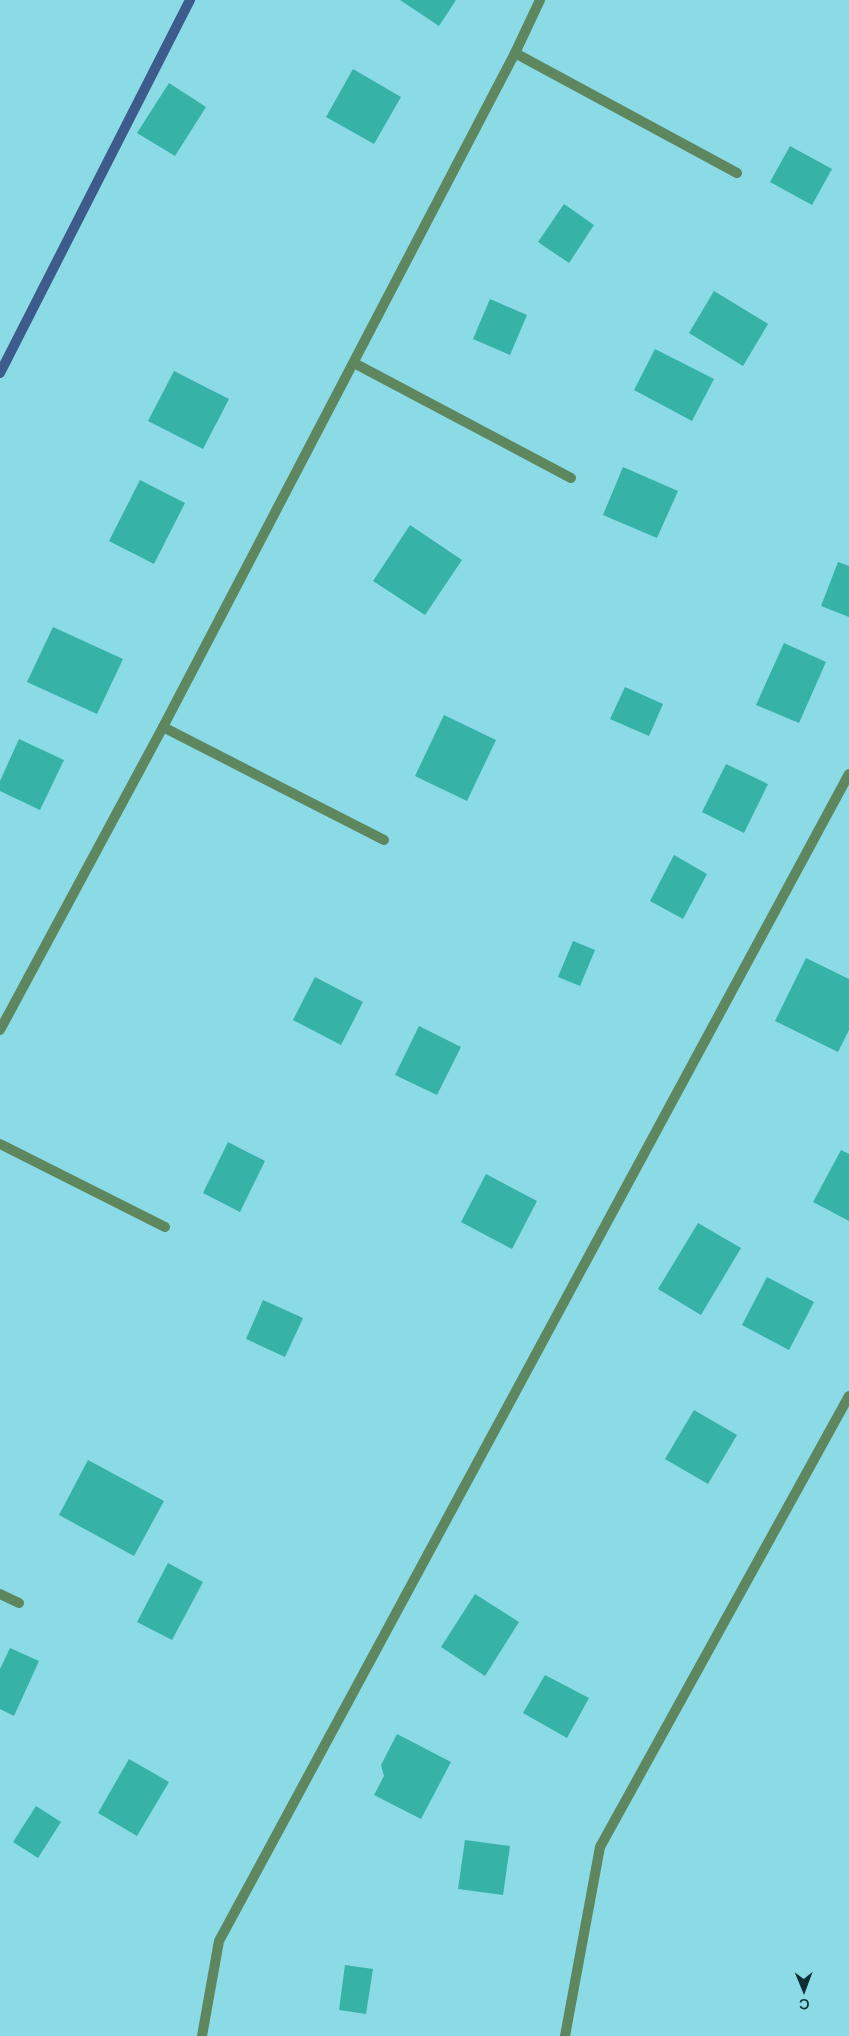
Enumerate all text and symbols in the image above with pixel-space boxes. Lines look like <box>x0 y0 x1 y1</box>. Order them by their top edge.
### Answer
north arrow <box>779 1966 829 2016</box>
text: С <box>799 1995 810 2014</box>

